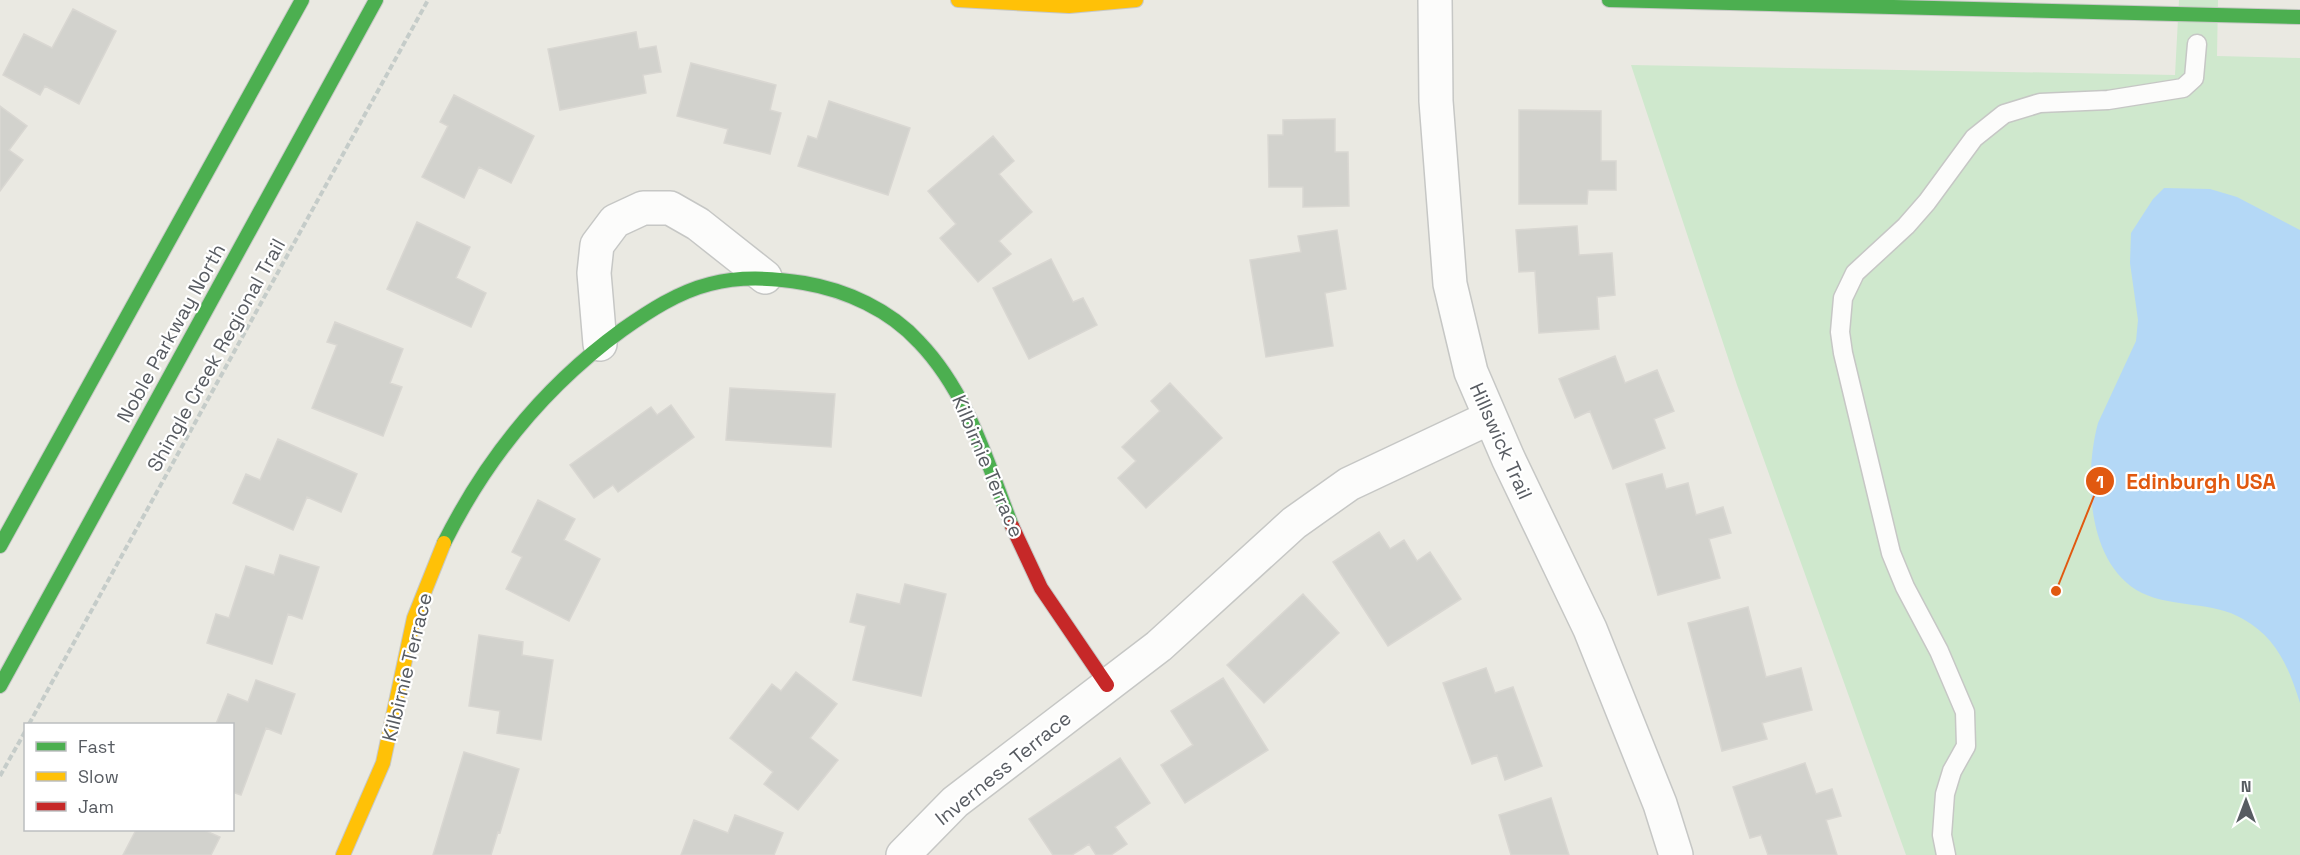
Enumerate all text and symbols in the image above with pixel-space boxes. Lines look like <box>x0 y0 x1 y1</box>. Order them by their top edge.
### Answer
street label: Shingle Creek Regional Trail <box>141 234 291 476</box>
street label: Noble Parkway North <box>111 239 231 427</box>
street label: Hillswick Trail <box>1464 379 1538 503</box>
street label: Kilbirnie Terrace <box>946 391 1030 541</box>
callout: Edinburgh USA <box>2085 462 2288 501</box>
text: Edinburgh USA <box>2126 468 2276 495</box>
text: 1 <box>2096 470 2104 493</box>
street label: Kilbirnie Terrace <box>376 590 438 744</box>
street label: Inverness Terrace <box>930 705 1076 831</box>
legend <box>24 723 234 831</box>
text: Fast <box>78 735 115 758</box>
text: Slow <box>78 765 119 788</box>
north arrow <box>2216 771 2276 831</box>
text: N <box>2241 776 2251 797</box>
text: Jam <box>78 795 114 818</box>

